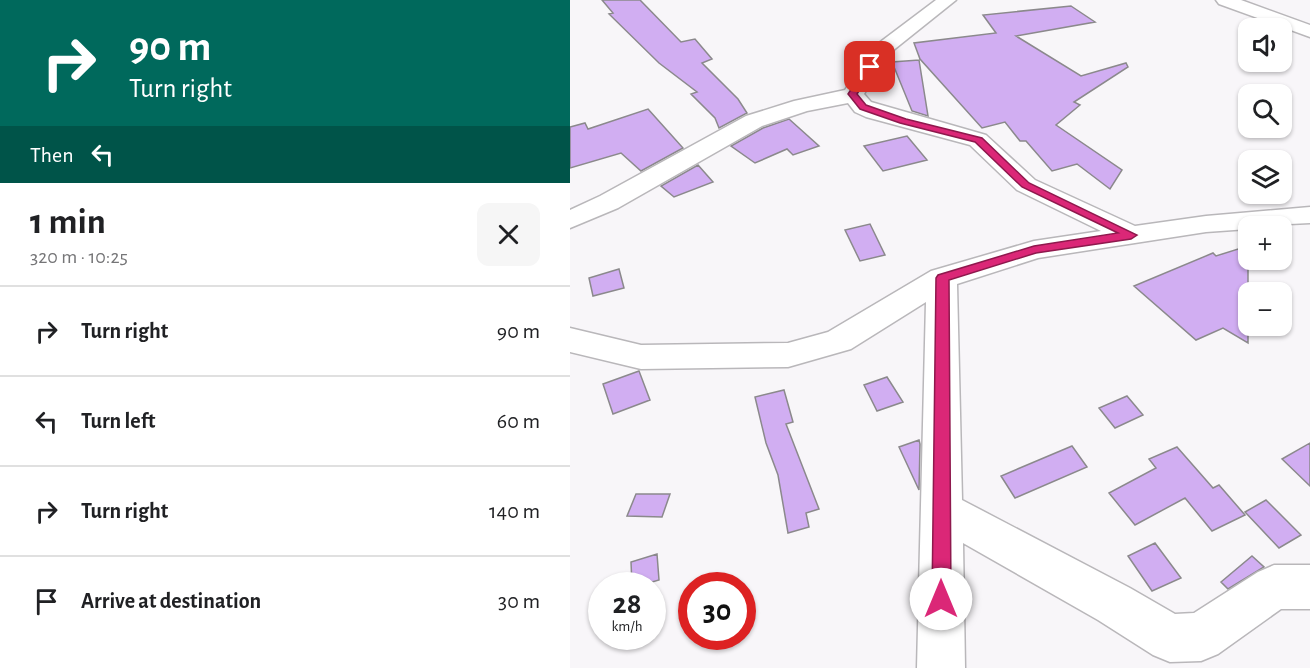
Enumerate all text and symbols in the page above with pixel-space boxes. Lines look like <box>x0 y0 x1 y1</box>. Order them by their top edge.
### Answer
map controls <box>1238 18 1292 336</box>
button: sound <box>1238 18 1292 72</box>
icon: right <box>30 24 108 102</box>
text: 90 m <box>129 26 211 68</box>
pin <box>844 41 895 92</box>
icon: arrive <box>853 50 886 83</box>
text: Turn right <box>129 75 232 102</box>
button: search <box>1238 84 1292 138</box>
icon: left <box>86 138 119 171</box>
text: Then <box>30 144 74 166</box>
button: layers <box>1238 150 1292 204</box>
button: close <box>477 203 540 266</box>
text: 1 min <box>30 204 106 240</box>
button: + <box>1238 216 1292 270</box>
text: 320 m · 10:25 <box>30 247 128 267</box>
button: − <box>1238 282 1292 336</box>
icon: right <box>30 315 63 348</box>
text: Turn right <box>81 320 168 342</box>
text: 90 m <box>497 320 540 342</box>
icon: left <box>30 405 63 438</box>
text: Turn left <box>81 410 155 432</box>
text: 60 m <box>497 410 540 432</box>
icon: right <box>30 495 63 528</box>
text: Turn right <box>81 500 168 522</box>
text: 140 m <box>489 500 540 522</box>
position arrow <box>909 567 973 631</box>
speed limit sign: 30 <box>678 572 756 650</box>
icon: arrive <box>30 585 63 618</box>
text: 28 <box>613 589 641 619</box>
text: Arrive at destination <box>81 590 261 612</box>
text: 30 m <box>498 590 540 612</box>
text: km/h <box>612 619 642 634</box>

